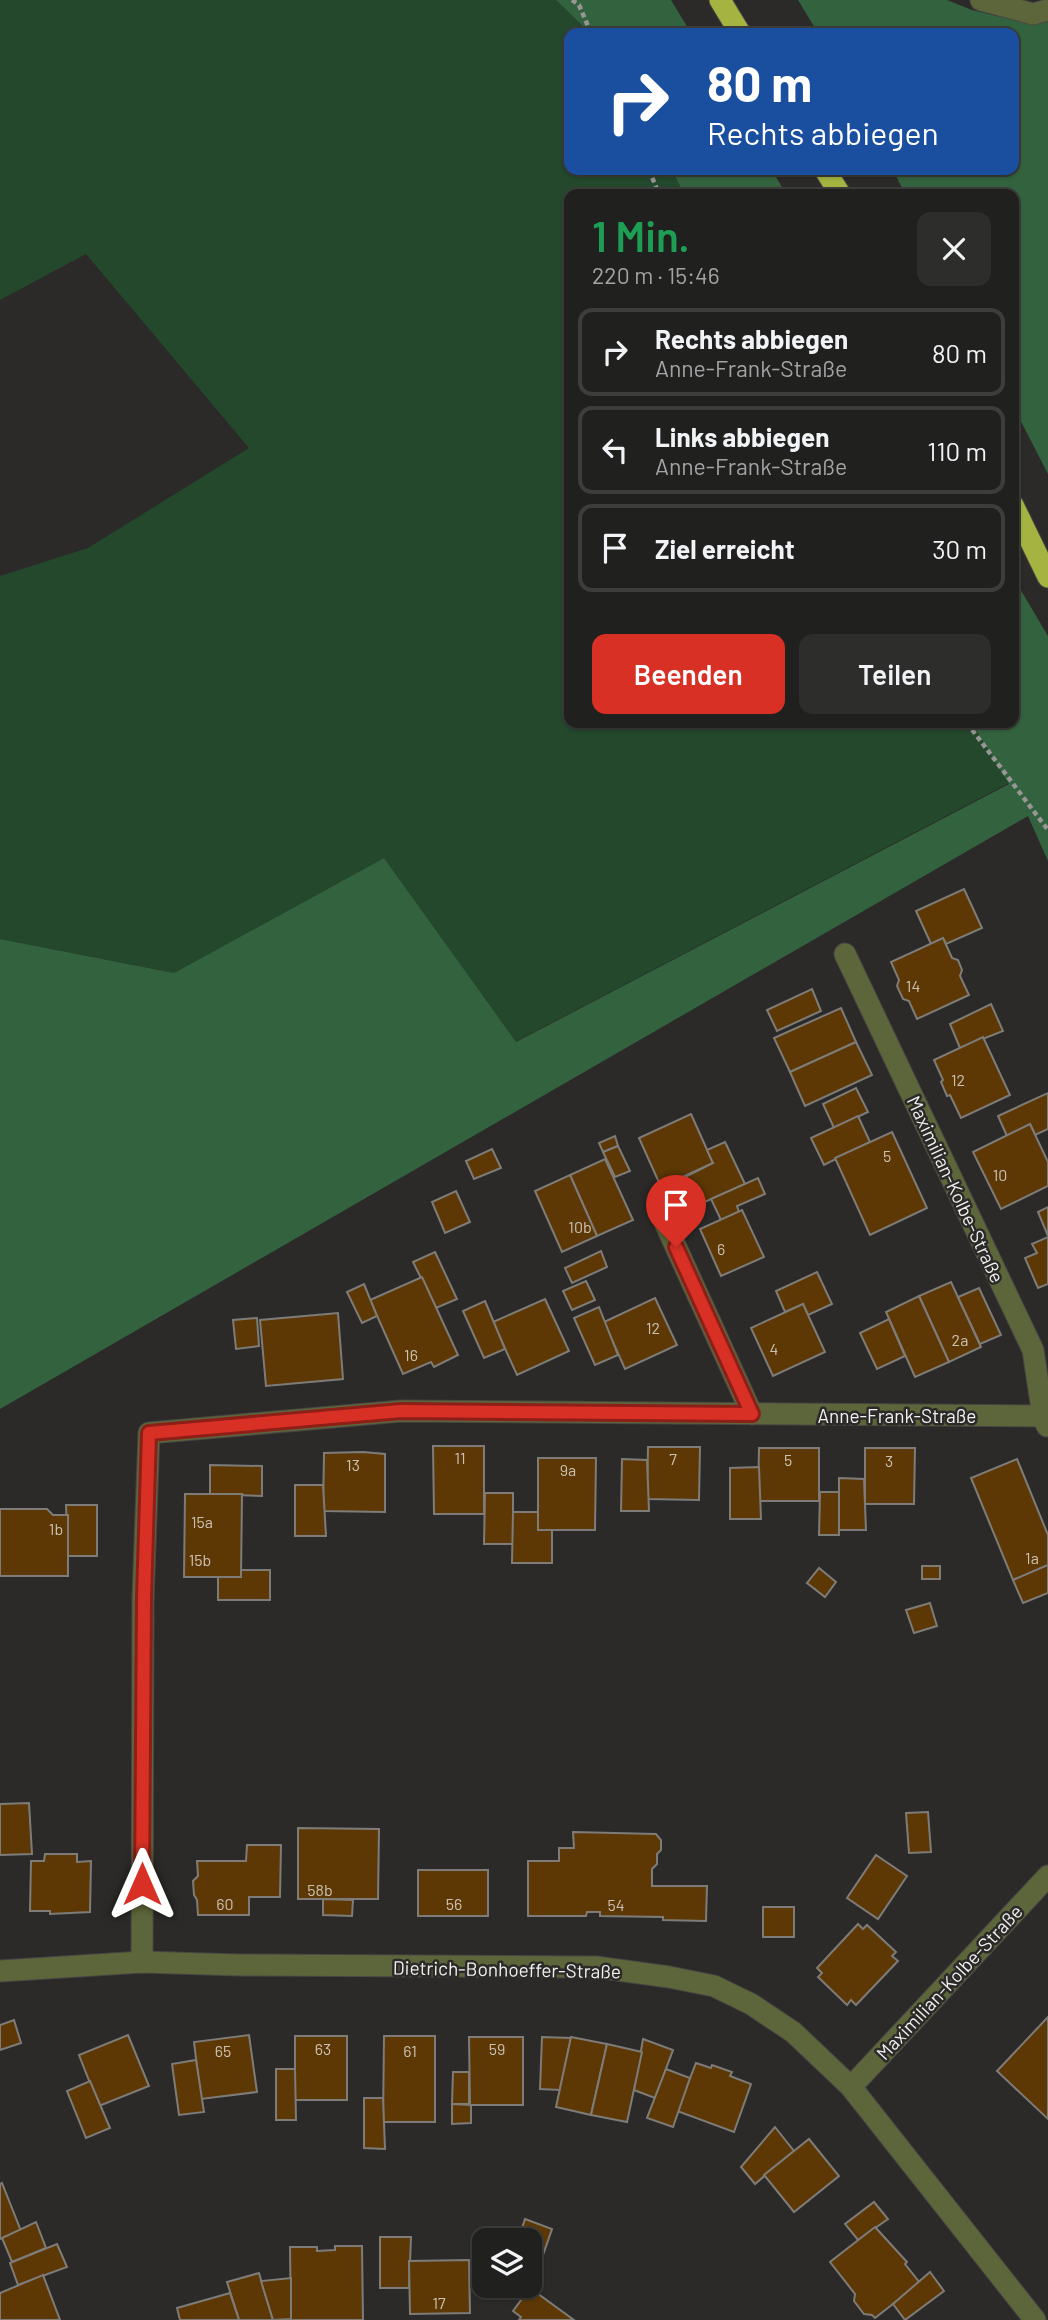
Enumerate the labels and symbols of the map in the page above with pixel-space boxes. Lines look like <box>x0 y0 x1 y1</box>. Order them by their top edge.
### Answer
house number: 14 <box>906 976 920 995</box>
house number: 12 <box>951 1070 965 1089</box>
street label: Maximilian-Kolbe-Straße <box>903 1092 1009 1286</box>
house number: 5 <box>883 1146 891 1165</box>
house number: 10 <box>993 1165 1007 1184</box>
pin <box>646 1175 706 1247</box>
house number: 10b <box>568 1217 592 1236</box>
house number: 6 <box>717 1239 725 1258</box>
house number: 12 <box>646 1318 660 1337</box>
house number: 2a <box>952 1330 968 1349</box>
house number: 4 <box>770 1339 778 1358</box>
house number: 16 <box>404 1345 418 1364</box>
street label: Anne-Frank-Straße <box>818 1404 976 1427</box>
house number: 11 <box>454 1448 466 1467</box>
house number: 7 <box>669 1449 677 1468</box>
house number: 5 <box>784 1450 792 1469</box>
house number: 3 <box>885 1451 893 1470</box>
house number: 13 <box>346 1455 360 1474</box>
house number: 9a <box>560 1460 576 1479</box>
house number: 15a <box>191 1512 213 1531</box>
house number: 1b <box>49 1519 63 1538</box>
house number: 1a <box>1025 1548 1039 1567</box>
house number: 15b <box>189 1550 211 1569</box>
position arrow <box>105 1847 179 1921</box>
house number: 58b <box>307 1880 333 1899</box>
house number: 60 <box>216 1894 234 1913</box>
house number: 56 <box>446 1894 462 1913</box>
house number: 54 <box>607 1895 625 1914</box>
street label: Maximilian-Kolbe-Straße <box>871 1900 1027 2064</box>
street label: Dietrich-Bonhoeffer-Straße <box>393 1956 621 1982</box>
house number: 63 <box>315 2039 331 2058</box>
house number: 59 <box>489 2039 505 2058</box>
house number: 65 <box>215 2041 231 2060</box>
house number: 61 <box>403 2041 417 2060</box>
house number: 17 <box>432 2293 446 2312</box>

